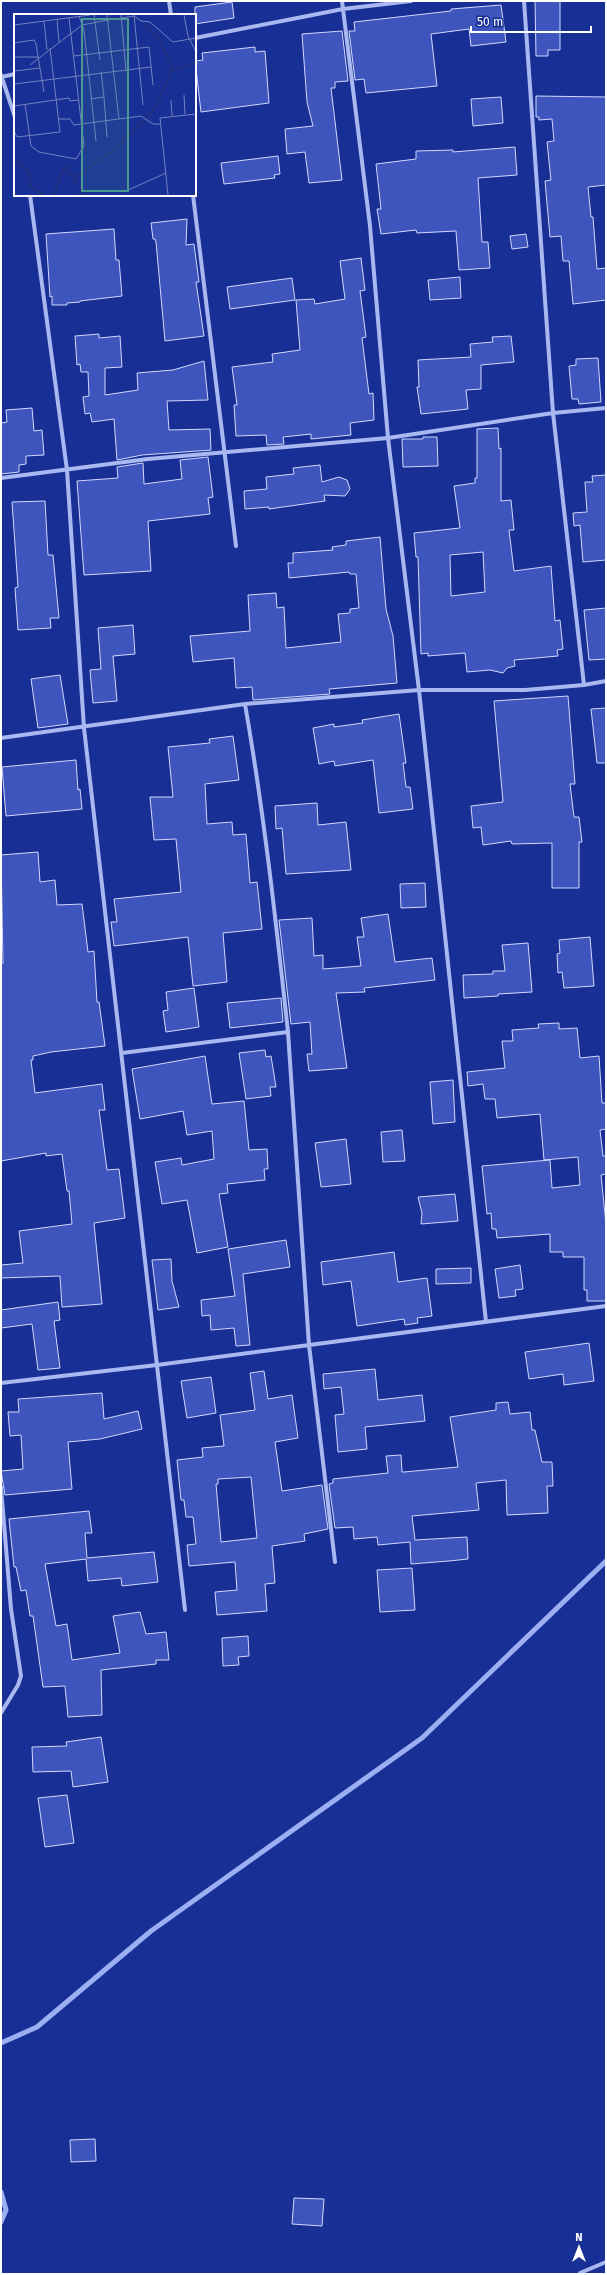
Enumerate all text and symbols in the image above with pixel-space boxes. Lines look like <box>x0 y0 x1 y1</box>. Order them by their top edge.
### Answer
scale bar <box>471 8 591 34</box>
inset map <box>14 14 196 196</box>
text: 50 m <box>477 15 503 29</box>
north arrow <box>559 2227 599 2267</box>
text: N <box>575 2231 583 2244</box>

